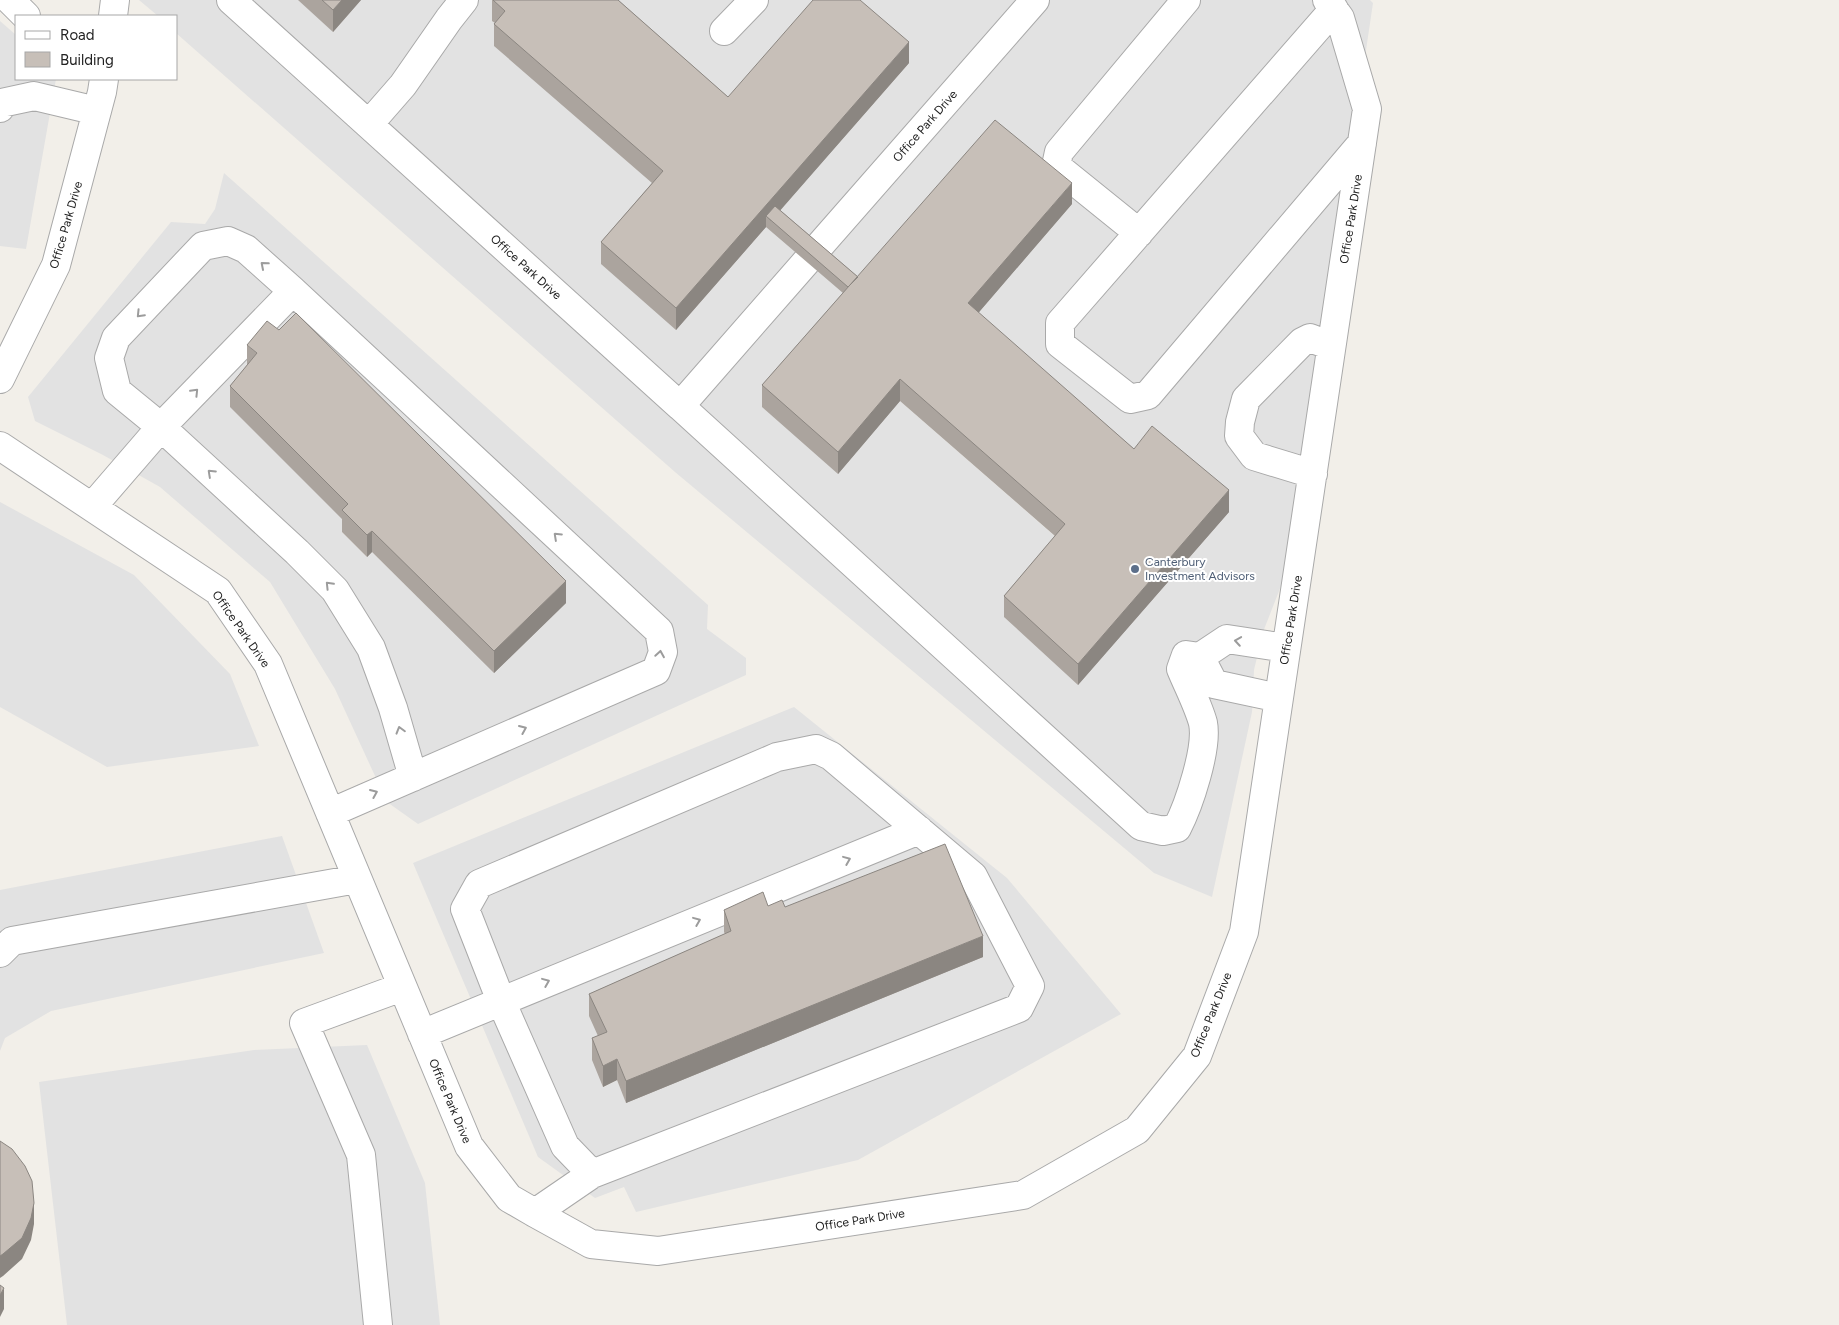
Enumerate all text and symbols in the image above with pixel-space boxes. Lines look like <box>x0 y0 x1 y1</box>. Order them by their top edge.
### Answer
legend <box>15 15 178 80</box>
text: Road <box>60 26 95 44</box>
text: Building <box>60 51 114 69</box>
street label: Office Park Drive <box>890 87 960 165</box>
street label: Office Park Drive <box>1337 173 1365 265</box>
street label: Office Park Drive <box>47 179 85 270</box>
street label: Office Park Drive <box>488 232 565 303</box>
one-way arrow <box>261 262 270 271</box>
one-way arrow <box>137 308 146 317</box>
one-way arrow <box>189 389 198 398</box>
one-way arrow <box>208 470 217 479</box>
one-way arrow <box>554 533 563 542</box>
place label: Canterbury Investment Advisors <box>1145 555 1255 583</box>
marker: Canterbury Investment Advisors <box>1129 563 1141 575</box>
street label: Office Park Drive <box>1277 574 1305 666</box>
one-way arrow <box>326 582 335 591</box>
street label: Office Park Drive <box>209 588 273 670</box>
one-way arrow <box>1234 636 1243 646</box>
one-way arrow <box>654 649 665 657</box>
one-way arrow <box>518 724 527 735</box>
one-way arrow <box>395 726 405 734</box>
one-way arrow <box>369 789 378 800</box>
one-way arrow <box>842 855 851 866</box>
one-way arrow <box>692 917 701 927</box>
street label: Office Park Drive <box>1188 970 1235 1060</box>
one-way arrow <box>541 978 550 989</box>
street label: Office Park Drive <box>426 1057 474 1146</box>
street label: Office Park Drive <box>814 1206 906 1234</box>

